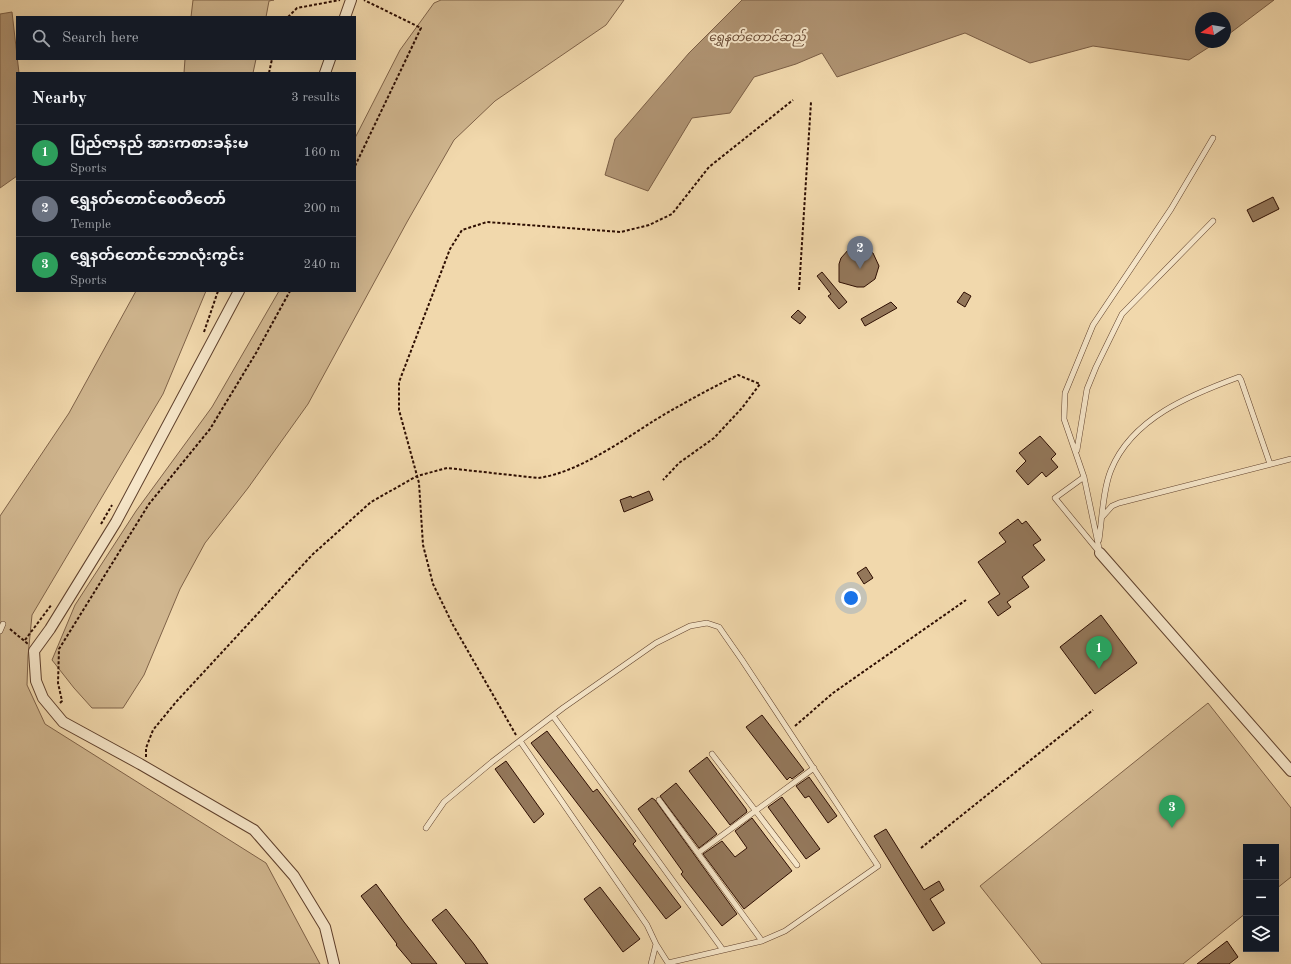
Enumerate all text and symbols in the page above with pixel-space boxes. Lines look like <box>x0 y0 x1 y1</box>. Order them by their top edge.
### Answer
north arrow <box>1195 12 1231 48</box>
search box <box>16 16 356 60</box>
icon: search <box>30 27 52 49</box>
water label: ရွှေနတ်တောင်ဆည် <box>708 28 806 47</box>
text: Search here <box>62 31 139 46</box>
text: Nearby <box>32 90 87 107</box>
text: 3 results <box>291 91 340 104</box>
text: ပြည်ဇာနည် အားကစားခန်းမ <box>70 137 248 152</box>
text: 1 <box>41 146 49 159</box>
text: 160 m <box>303 146 340 159</box>
text: Sports <box>70 162 107 175</box>
text: ရွှေနတ်တောင်စေတီတော် <box>70 193 226 208</box>
text: 2 <box>41 202 49 215</box>
text: 200 m <box>303 202 340 215</box>
text: Temple <box>70 218 111 231</box>
pin: 2 <box>847 236 873 269</box>
text: ရွှေနတ်တောင်ဘောလုံးကွင်း <box>70 249 244 264</box>
text: 3 <box>41 258 49 271</box>
text: 240 m <box>303 258 340 271</box>
text: Sports <box>70 274 107 287</box>
your location <box>841 588 861 608</box>
pin: 1 <box>1086 636 1112 669</box>
pin: 3 <box>1159 795 1185 828</box>
map controls <box>1243 844 1279 952</box>
button: + <box>1243 844 1279 880</box>
button: − <box>1243 880 1279 916</box>
button: layers <box>1243 916 1279 952</box>

